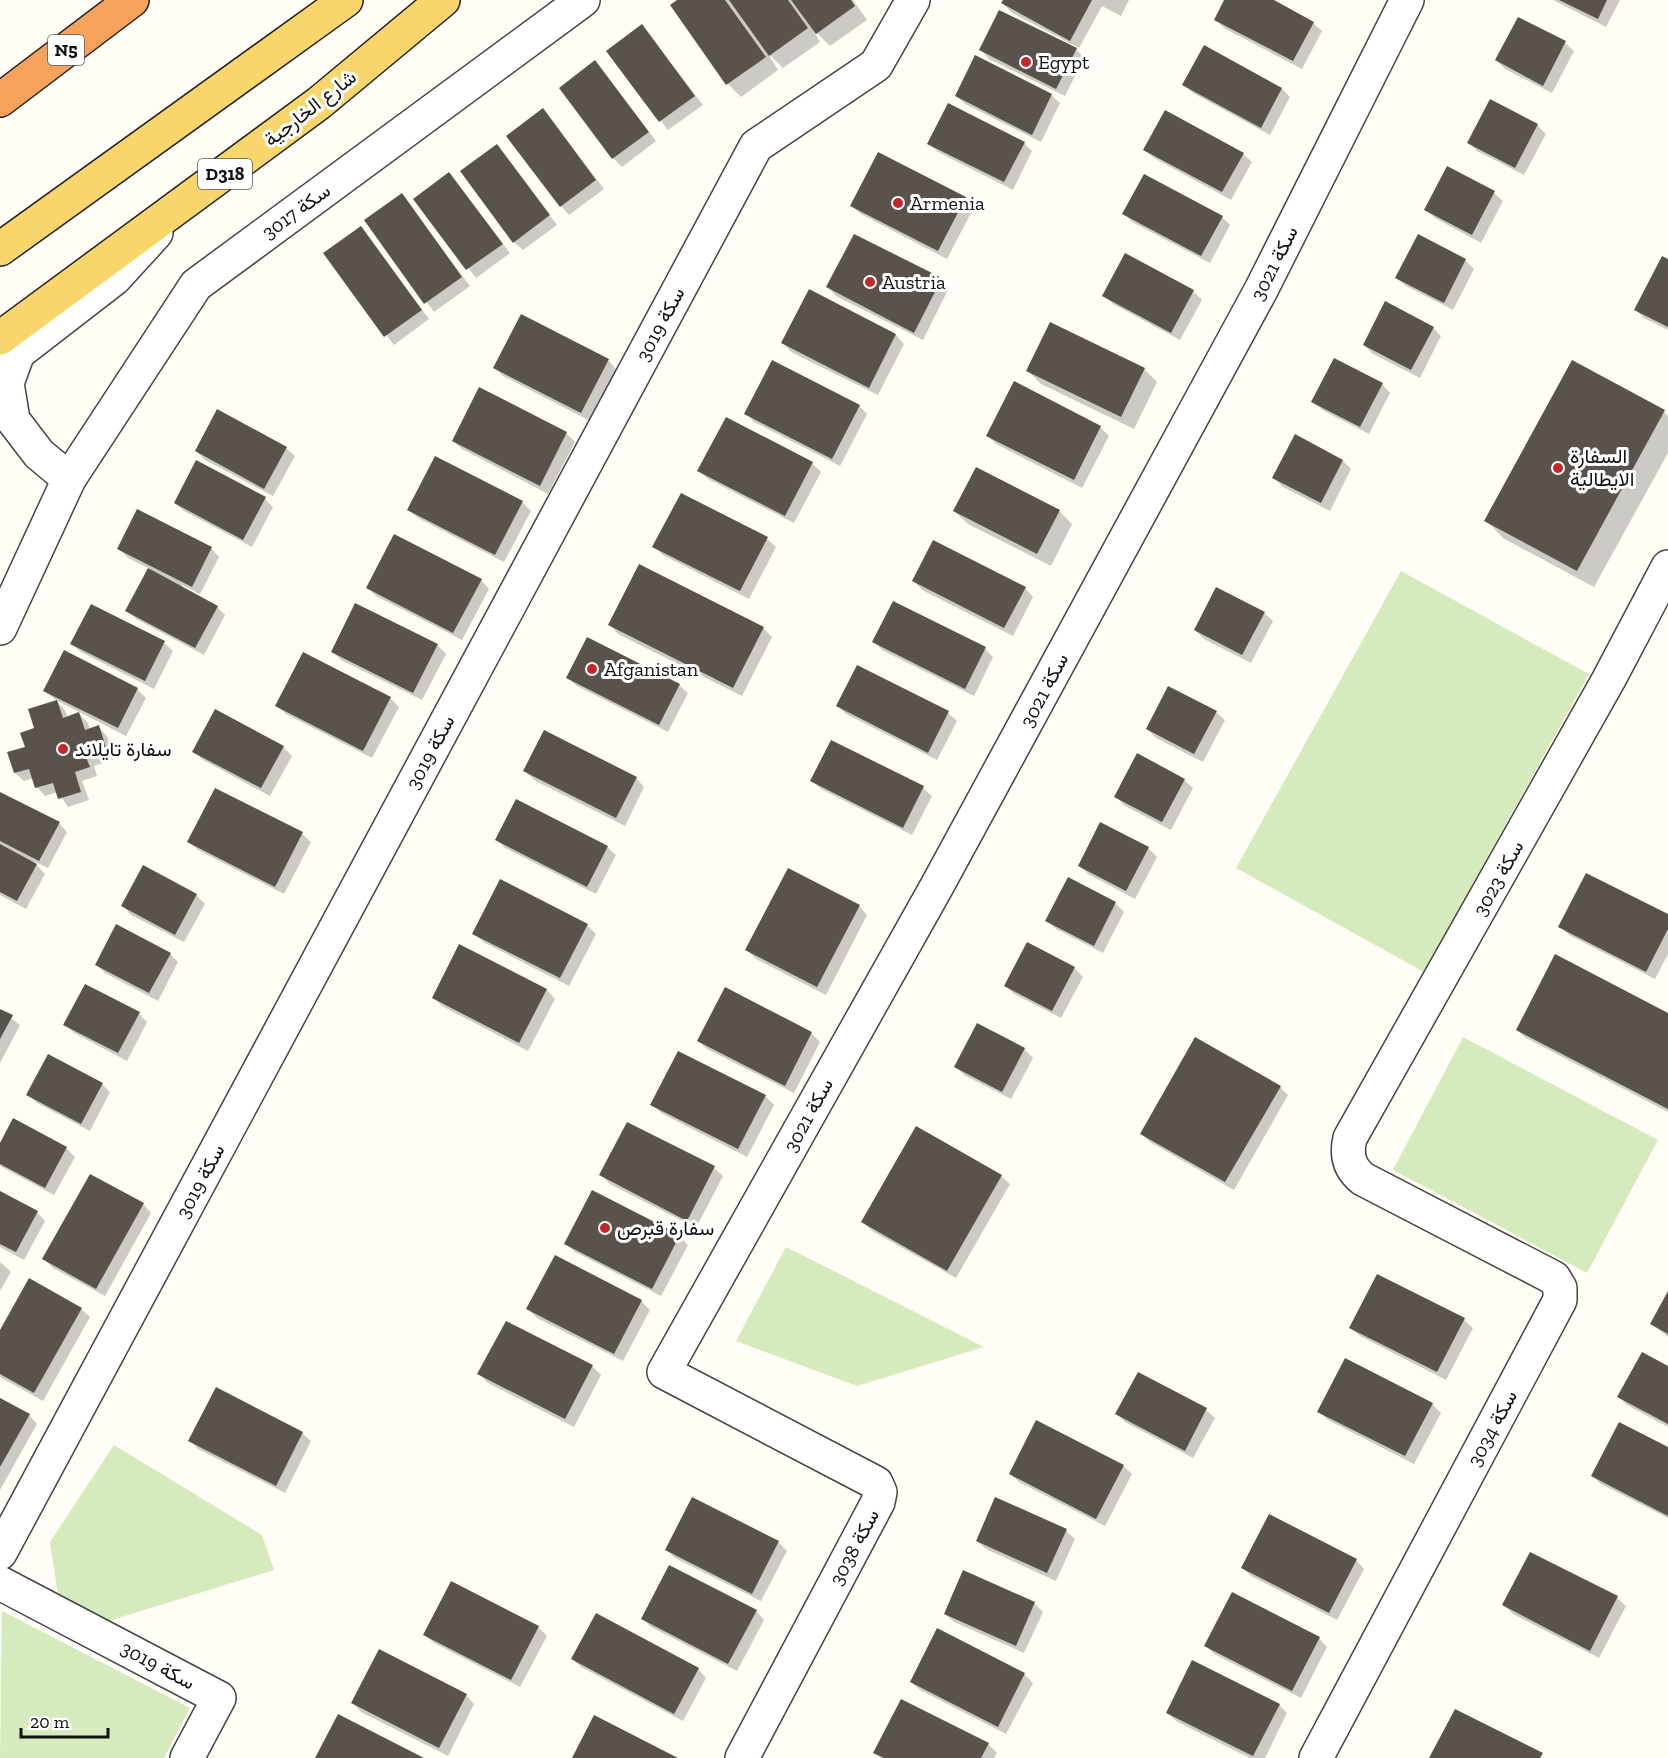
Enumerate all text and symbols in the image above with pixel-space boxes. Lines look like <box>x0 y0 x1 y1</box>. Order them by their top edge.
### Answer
road number: N5 <box>48 35 84 65</box>
place label: Egypt <box>1038 50 1090 74</box>
marker: Egypt <box>1019 55 1033 69</box>
street label: شارع الخارجية <box>259 65 362 153</box>
road number: D318 <box>198 159 252 189</box>
street label: سكة 3017 <box>257 178 335 244</box>
place label: Armenia <box>910 191 985 215</box>
marker: Armenia <box>891 196 905 210</box>
street label: سكة 3021 <box>1245 222 1303 304</box>
place label: Austria <box>882 270 946 294</box>
marker: Austria <box>863 275 877 289</box>
street label: سكة 3019 <box>631 283 689 365</box>
place label: السفارة الايطالية <box>1570 444 1634 491</box>
marker: السفارة الايطالية <box>1551 461 1565 475</box>
street label: سكة 3021 <box>1015 649 1073 731</box>
place label: Afganistan <box>604 657 699 681</box>
marker: Afganistan <box>585 662 599 676</box>
street label: سكة 3019 <box>401 711 459 793</box>
place label: سفارة تايلاند <box>75 737 172 762</box>
marker: سفارة تايلاند <box>56 742 70 756</box>
street label: سكة 3023 <box>1468 836 1528 920</box>
street label: سكة 3021 <box>778 1074 838 1156</box>
street label: سكة 3019 <box>171 1140 229 1222</box>
place label: سفارة قبرص <box>617 1216 714 1241</box>
marker: سفارة قبرص <box>598 1221 612 1235</box>
street label: سكة 3034 <box>1462 1386 1522 1470</box>
street label: سكة 3038 <box>824 1505 884 1589</box>
street label: سكة 3019 <box>117 1636 199 1694</box>
scale bar <box>21 1701 108 1739</box>
text: 20 m <box>30 1711 70 1733</box>

